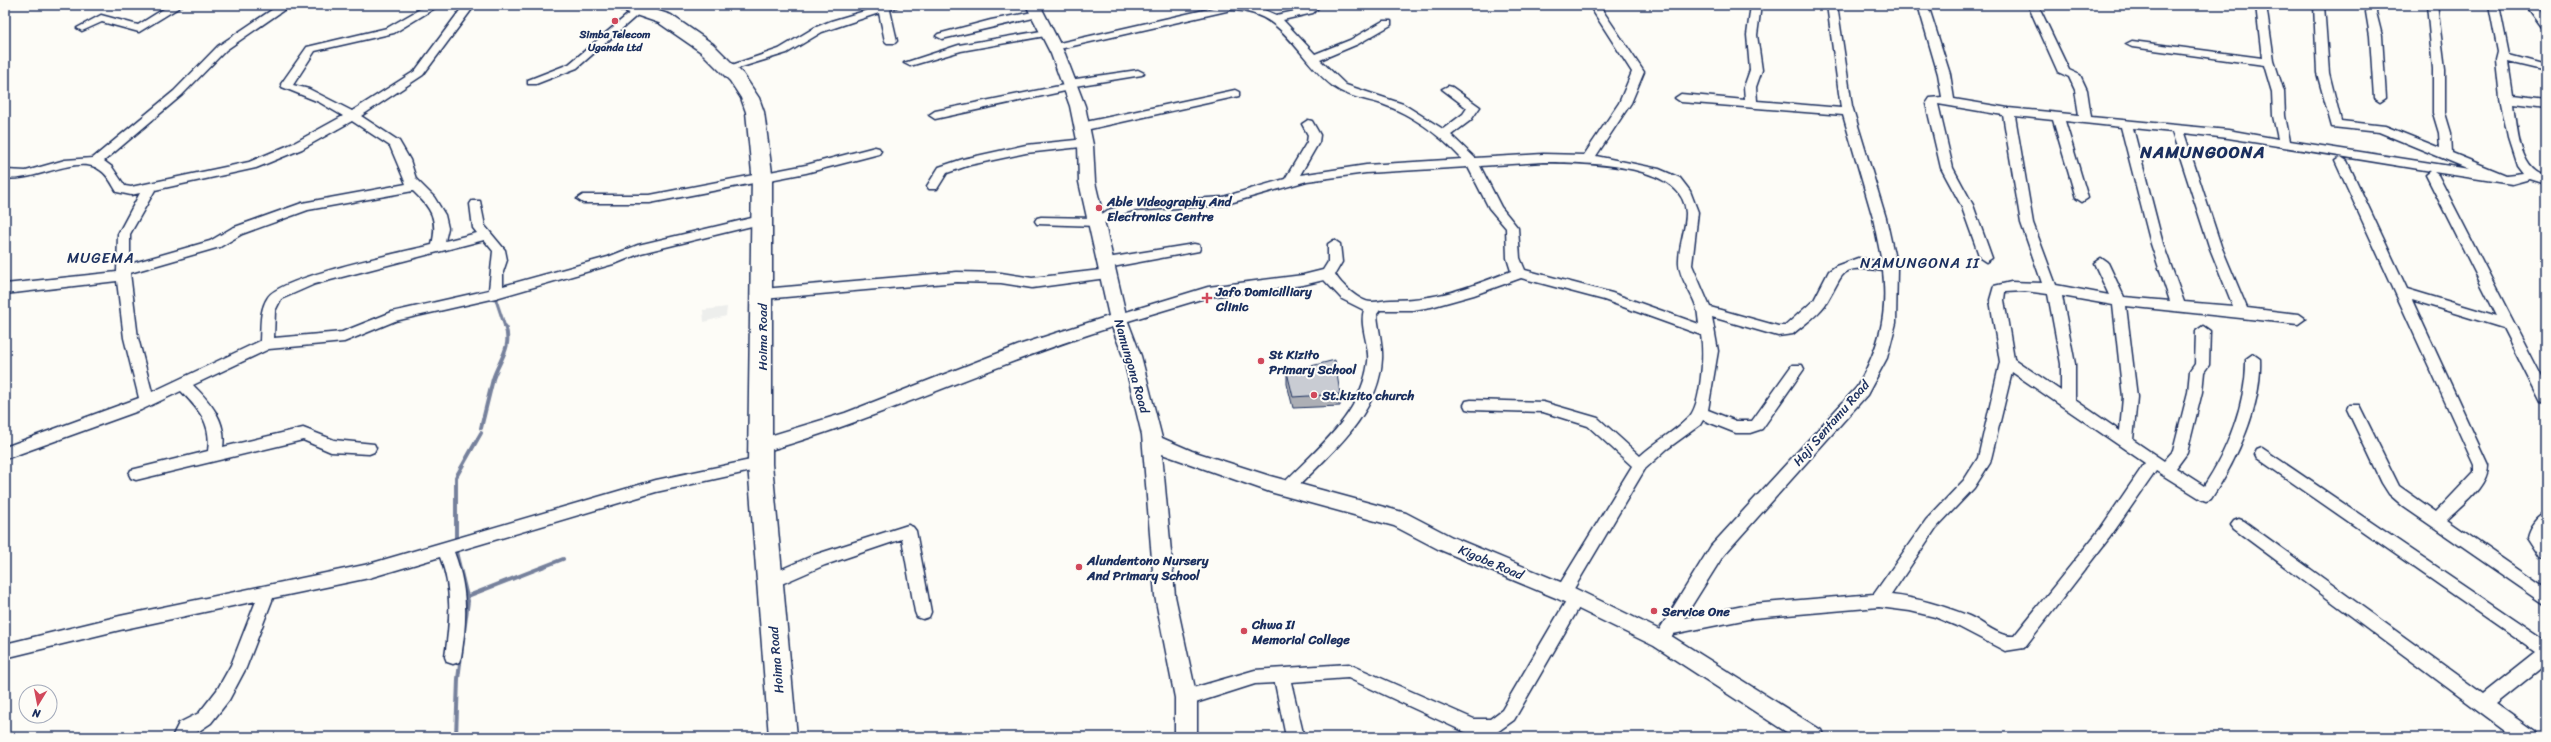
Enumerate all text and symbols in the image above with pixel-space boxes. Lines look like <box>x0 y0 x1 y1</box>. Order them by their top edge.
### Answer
marker: Simba Telecom Uganda Ltd <box>610 16 620 26</box>
place label: Simba Telecom Uganda Ltd <box>578 25 651 57</box>
district label: NAMUNGOONA <box>2139 137 2266 167</box>
place label: Able Videography And Electronics Centre <box>1106 190 1232 228</box>
marker: Able Videography And Electronics Centre <box>1094 203 1104 213</box>
district label: MUGEMA <box>67 245 135 271</box>
district label: NAMUNGONA II <box>1860 250 1980 276</box>
place label: Jafo Domicilliary Clinic <box>1215 280 1313 318</box>
marker: Jafo Domicilliary Clinic <box>1201 292 1213 304</box>
street label: Hoima Road <box>751 302 774 371</box>
street label: Namungona Road <box>1108 316 1157 417</box>
place label: St Kizito Primary School <box>1268 343 1357 381</box>
marker: St Kizito Primary School <box>1256 356 1266 366</box>
street label: Haji Sentamu Road <box>1787 374 1876 471</box>
place label: St.kizito church <box>1321 384 1415 407</box>
marker: St.kizito church <box>1309 390 1319 400</box>
street label: Kigobe Road <box>1455 538 1528 587</box>
place label: Alundentono Nursery And Primary School <box>1086 549 1210 587</box>
marker: Alundentono Nursery And Primary School <box>1074 562 1084 572</box>
place label: Service One <box>1661 600 1730 623</box>
marker: Service One <box>1649 606 1659 616</box>
place label: Chwa II Memorial College <box>1251 613 1350 651</box>
street label: Hoima Road <box>762 624 790 694</box>
marker: Chwa II Memorial College <box>1239 626 1249 636</box>
north arrow <box>18 684 58 724</box>
text: N <box>31 703 43 724</box>

